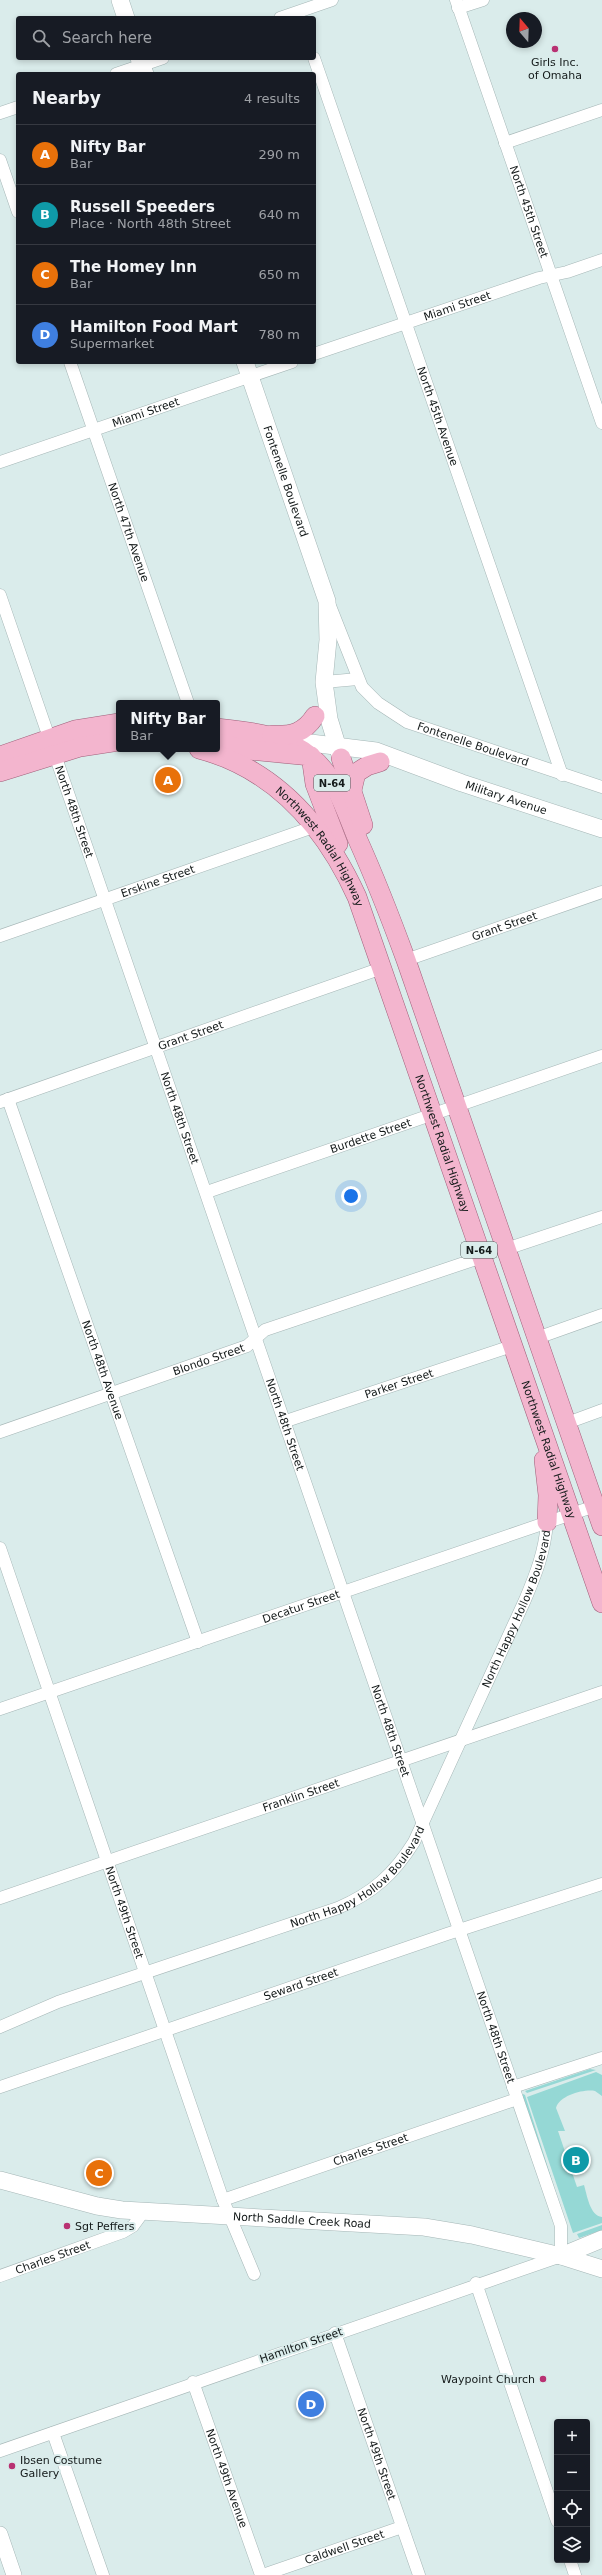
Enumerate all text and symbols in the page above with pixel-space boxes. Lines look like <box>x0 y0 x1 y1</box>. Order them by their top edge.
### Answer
north arrow <box>506 12 542 48</box>
search box <box>16 16 316 60</box>
icon: search <box>30 27 52 49</box>
text: Search here <box>62 29 152 47</box>
marker: Girls Inc. of Omaha <box>550 44 560 54</box>
place label: Girls Inc. of Omaha <box>528 56 582 82</box>
text: Nearby <box>32 88 101 108</box>
text: 4 results <box>244 91 300 106</box>
text: Nifty Bar <box>70 138 145 156</box>
text: A <box>40 147 50 162</box>
text: 290 m <box>258 147 300 162</box>
text: Bar <box>70 156 92 171</box>
street label: North 45th Street <box>507 164 551 260</box>
text: Russell Speeders <box>70 198 215 216</box>
text: B <box>40 207 50 222</box>
text: 640 m <box>258 207 300 222</box>
text: Place · North 48th Street <box>70 216 231 231</box>
text: The Homey Inn <box>70 258 197 276</box>
text: C <box>40 267 50 282</box>
text: 650 m <box>258 267 300 282</box>
text: Bar <box>70 276 92 291</box>
street label: Miami Street <box>422 289 493 324</box>
text: Hamilton Food Mart <box>70 318 238 336</box>
text: D <box>40 327 50 342</box>
text: 780 m <box>258 327 300 342</box>
text: Supermarket <box>70 336 154 351</box>
street label: North 45th Avenue <box>414 365 461 468</box>
street label: Miami Street <box>111 395 182 430</box>
street label: Fontenelle Boulevard <box>260 424 310 539</box>
street label: North 47th Avenue <box>105 481 152 584</box>
popup <box>116 700 220 752</box>
text: Nifty Bar <box>130 710 206 728</box>
street label: Fontenelle Boulevard <box>415 720 530 769</box>
text: Bar <box>130 728 153 743</box>
street label: North 48th Street <box>52 764 96 860</box>
pin: A <box>155 765 181 795</box>
road number: N-64 <box>314 775 350 791</box>
street label: Military Avenue <box>464 779 549 818</box>
street label: Northwest Radial Highway <box>273 784 366 909</box>
street label: Erskine Street <box>119 862 197 900</box>
street label: Grant Street <box>470 909 539 944</box>
street label: Grant Street <box>156 1018 226 1053</box>
street label: North 48th Street <box>158 1070 201 1167</box>
street label: Northwest Radial Highway <box>412 1073 472 1215</box>
street label: Burdette Street <box>328 1116 414 1156</box>
your location <box>341 1186 361 1206</box>
road number: N-64 <box>461 1242 497 1258</box>
street label: North 48th Avenue <box>79 1319 126 1422</box>
street label: Blondo Street <box>171 1341 247 1378</box>
street label: Parker Street <box>363 1366 436 1401</box>
street label: North 48th Street <box>263 1377 307 1473</box>
street label: Northwest Radial Highway <box>518 1379 578 1521</box>
street label: North Happy Hollow Boulevard <box>480 1529 553 1690</box>
street label: Decatur Street <box>261 1587 342 1626</box>
street label: North 48th Street <box>368 1683 412 1779</box>
street label: Franklin Street <box>261 1776 342 1815</box>
street label: North Happy Hollow Boulevard <box>288 1824 427 1931</box>
street label: North 49th Street <box>102 1865 146 1961</box>
street label: Seward Street <box>262 1966 341 2003</box>
street label: North 48th Street <box>474 1989 518 2086</box>
street label: Charles Street <box>331 2131 411 2169</box>
pin: B <box>563 2145 589 2175</box>
pin: C <box>86 2158 112 2188</box>
street label: North Saddle Creek Road <box>232 2210 371 2231</box>
place label: Sgt Peffers <box>75 2220 135 2233</box>
marker: Sgt Peffers <box>62 2221 72 2231</box>
street label: Charles Street <box>14 2238 93 2277</box>
street label: Hamilton Street <box>258 2325 345 2366</box>
place label: Waypoint Church <box>441 2373 535 2386</box>
marker: Waypoint Church <box>538 2374 548 2384</box>
pin: D <box>298 2389 324 2419</box>
street label: North 49th Street <box>355 2406 399 2502</box>
map controls <box>554 2419 590 2563</box>
button: + <box>554 2419 590 2455</box>
street label: North 49th Avenue <box>203 2427 250 2530</box>
place label: Ibsen Costume Gallery <box>20 2454 102 2480</box>
button: − <box>554 2455 590 2491</box>
marker: Ibsen Costume Gallery <box>7 2461 17 2471</box>
button: locate <box>554 2491 590 2527</box>
street label: Caldwell Street <box>303 2527 387 2567</box>
button: layers <box>554 2527 590 2563</box>

